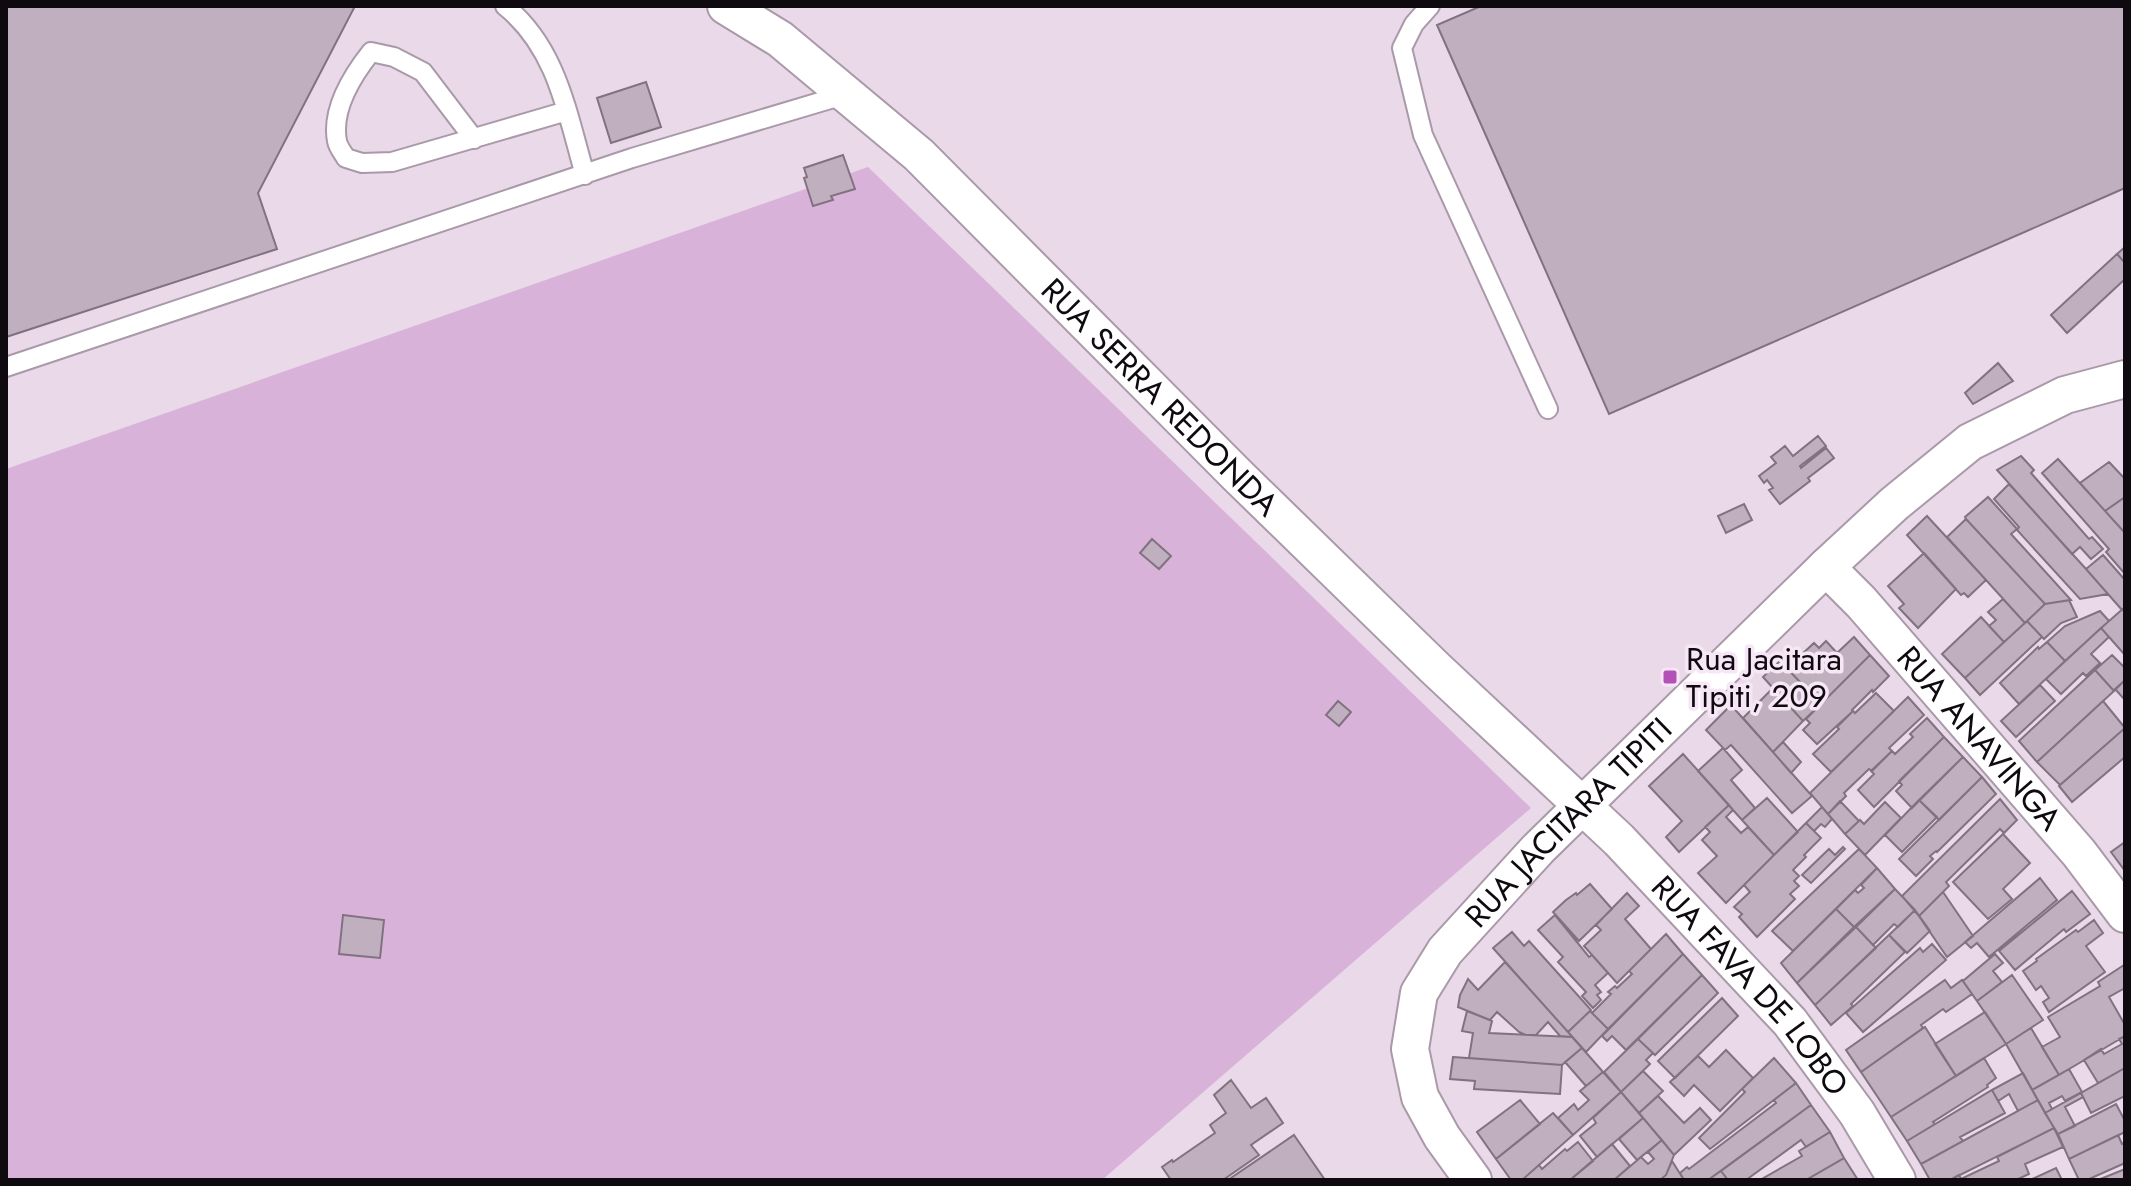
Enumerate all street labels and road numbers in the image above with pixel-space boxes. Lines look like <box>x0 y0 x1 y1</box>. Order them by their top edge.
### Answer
street label: RUA SERRA REDONDA <box>1031 268 1289 527</box>
street label: RUA ANAVINGA <box>1886 636 2073 841</box>
street label: RUA JACITARA TIPITI <box>1454 707 1682 938</box>
street label: RUA FAVA DE LOBO <box>1641 865 1860 1105</box>

